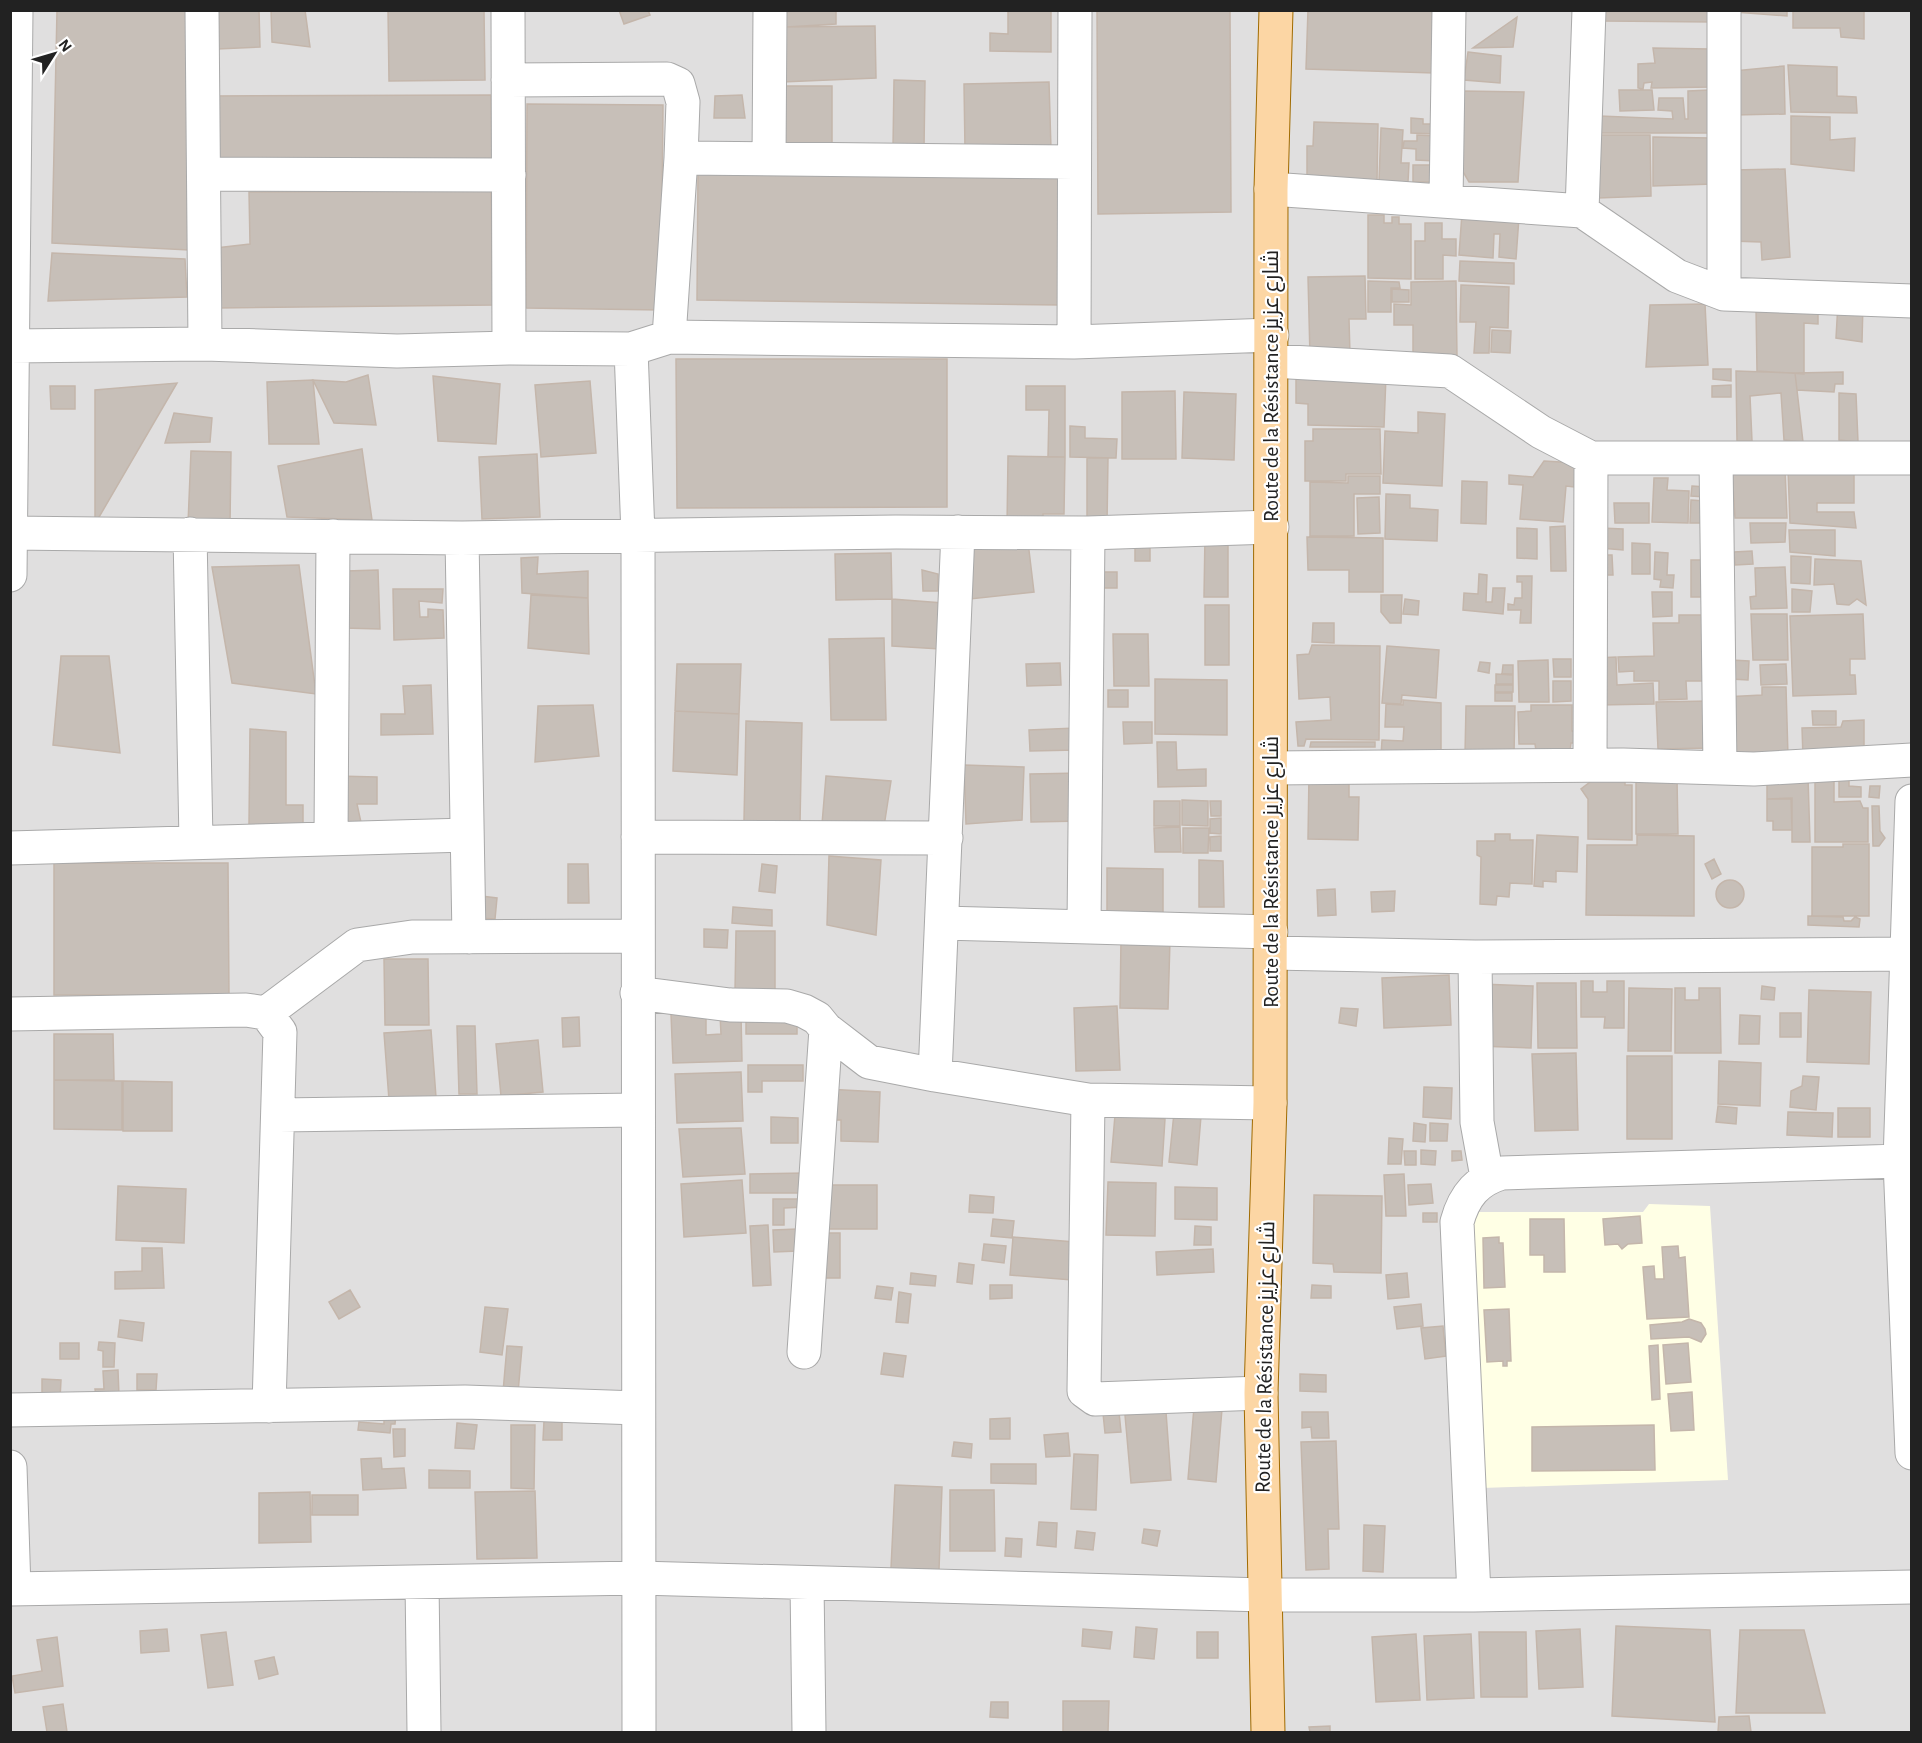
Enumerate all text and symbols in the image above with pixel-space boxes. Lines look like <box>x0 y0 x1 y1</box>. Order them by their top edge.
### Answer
north arrow <box>24 24 84 84</box>
text: N <box>55 36 75 55</box>
street label: Route de la Résistance شارع عزيز <box>1260 250 1285 522</box>
street label: Route de la Résistance شارع عزيز <box>1260 736 1285 1008</box>
street label: Route de la Résistance شارع عزيز <box>1252 1221 1281 1493</box>

